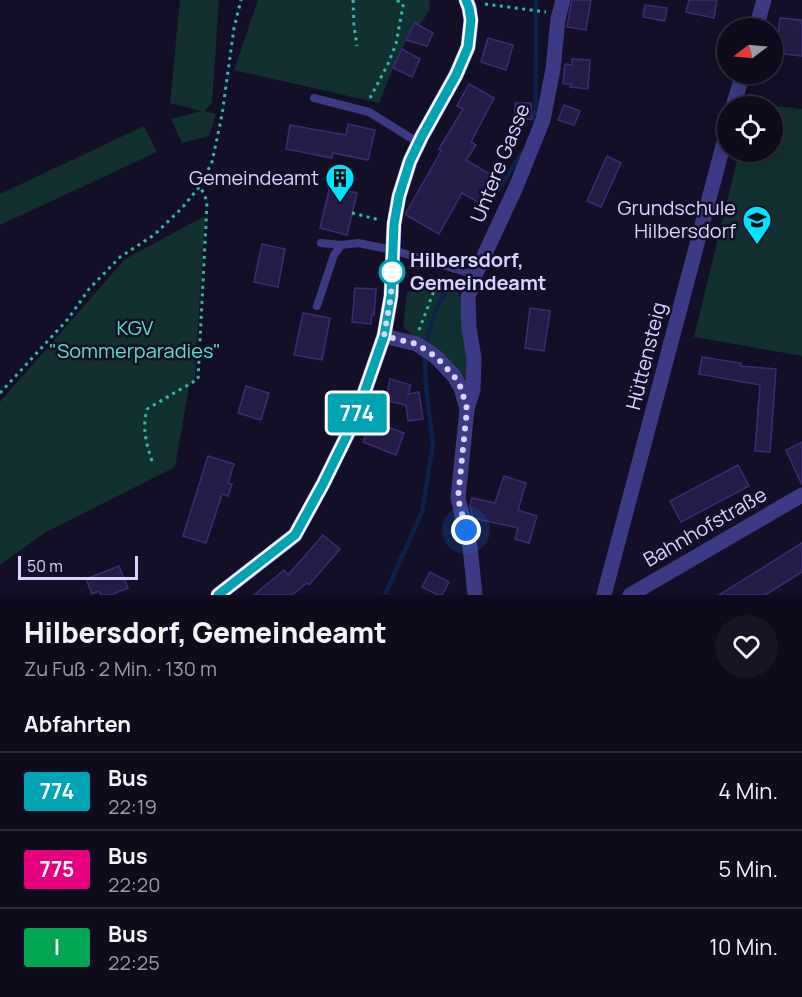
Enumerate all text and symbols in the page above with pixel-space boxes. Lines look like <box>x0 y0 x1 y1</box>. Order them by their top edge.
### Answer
north arrow <box>717 18 783 84</box>
map controls <box>717 18 783 162</box>
button: locate <box>717 96 783 162</box>
street label: Untere Gasse <box>463 99 536 226</box>
building icon: Gemeindeamt <box>324 162 356 204</box>
place label: Gemeindeamt <box>189 164 319 191</box>
place label: Grundschule Hilbersdorf <box>617 194 736 244</box>
school or university icon: Grundschule Hilbersdorf <box>741 204 773 246</box>
place label: Hilbersdorf, Gemeindeamt <box>410 246 547 296</box>
marker: Hilbersdorf, Gemeindeamt <box>379 259 405 285</box>
street label: Hüttensteig <box>619 299 672 413</box>
park label: KGV "Sommerparadies" <box>49 314 221 364</box>
line badge: 774 <box>322 394 392 432</box>
text: 774 <box>340 399 374 427</box>
street label: Bahnhofstraße <box>638 480 771 573</box>
your location <box>451 515 481 545</box>
scale bar <box>18 553 138 580</box>
text: 50 m <box>27 555 63 577</box>
text: Hilbersdorf, Gemeindeamt <box>24 613 387 651</box>
button: heart <box>715 615 778 678</box>
text: Zu Fuß · 2 Min. · 130 m <box>24 655 217 682</box>
text: Abfahrten <box>24 709 131 739</box>
text: Bus <box>108 763 148 793</box>
text: 4 Min. <box>718 776 778 806</box>
text: 774 <box>40 777 74 805</box>
text: 22:19 <box>108 793 157 820</box>
text: Bus <box>108 841 148 871</box>
text: 5 Min. <box>719 854 778 884</box>
text: 775 <box>40 855 74 883</box>
text: 22:20 <box>108 871 160 898</box>
text: Bus <box>108 919 148 949</box>
text: 10 Min. <box>709 932 778 962</box>
text: I <box>54 933 60 961</box>
text: 22:25 <box>108 949 160 976</box>

